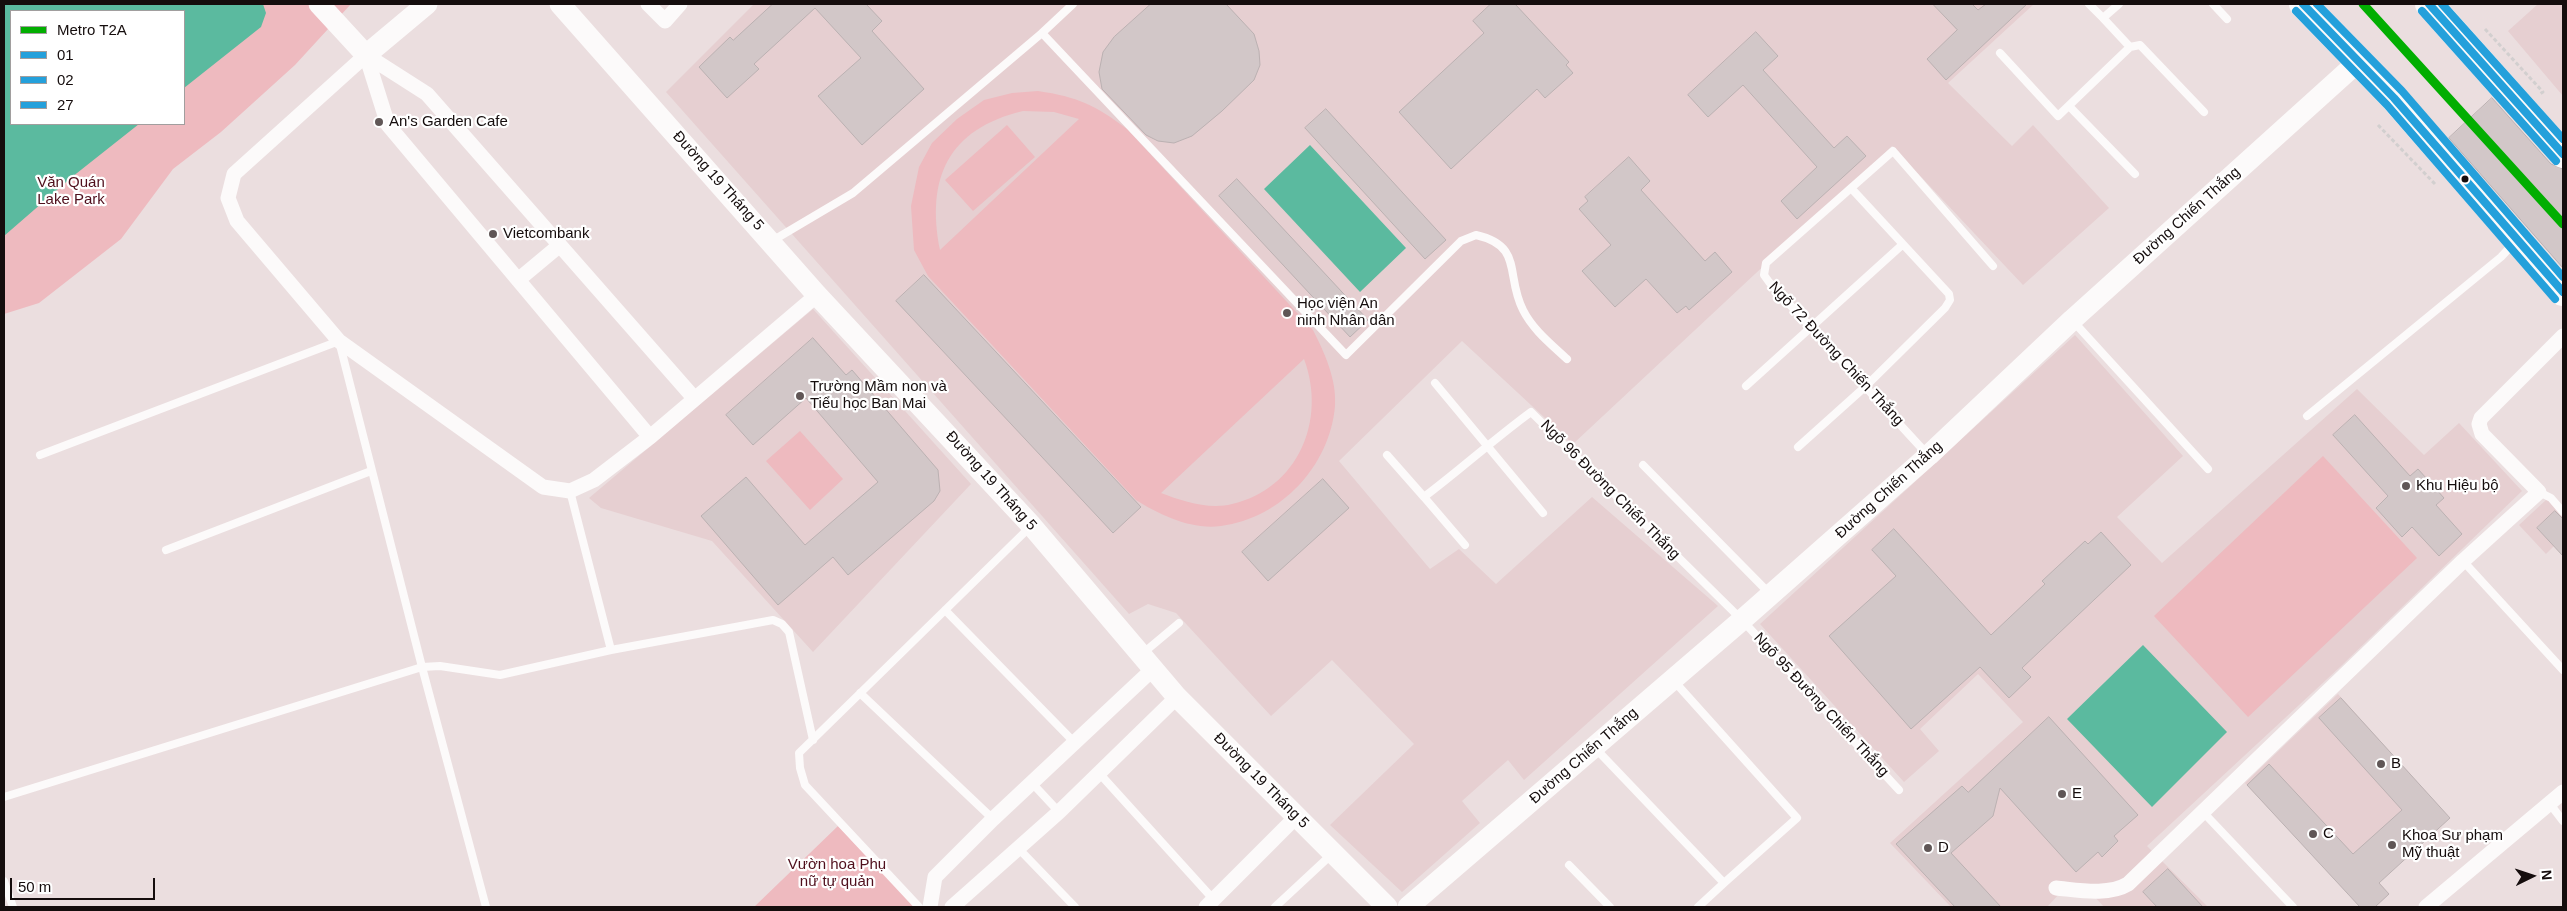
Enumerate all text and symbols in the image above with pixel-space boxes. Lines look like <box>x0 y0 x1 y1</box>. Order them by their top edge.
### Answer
legend <box>10 10 185 125</box>
text: Metro T2A <box>57 21 127 38</box>
text: 01 <box>57 46 74 63</box>
text: 02 <box>57 71 74 88</box>
text: 27 <box>57 96 74 113</box>
place label: An's Garden Cafe <box>389 113 508 131</box>
marker: An's Garden Cafe <box>373 116 385 128</box>
street label: Đường 19 Tháng 5 <box>669 128 767 234</box>
street label: Đường Chiến Thắng <box>2130 163 2244 269</box>
park label: Văn Quán Lake Park <box>37 174 105 209</box>
unlabelled marker <box>2460 174 2470 184</box>
place label: Vietcombank <box>503 225 589 243</box>
marker: Vietcombank <box>487 228 499 240</box>
street label: Ngõ 72 Đường Chiến Thắng <box>1765 278 1907 430</box>
place label: Học viện An ninh Nhân dân <box>1297 295 1395 330</box>
marker: Học viện An ninh Nhân dân <box>1281 307 1293 319</box>
place label: Trường Mầm non và Tiểu học Ban Mai <box>810 378 947 413</box>
marker: Trường Mầm non và Tiểu học Ban Mai <box>794 390 806 402</box>
street label: Ngõ 96 Đường Chiến Thắng <box>1536 416 1684 564</box>
street label: Đường 19 Tháng 5 <box>942 428 1040 534</box>
street label: Đường Chiến Thắng <box>1832 437 1946 543</box>
place label: Khu Hiệu bộ <box>2416 477 2499 495</box>
marker: Khu Hiệu bộ <box>2400 480 2412 492</box>
street label: Ngõ 95 Đường Chiến Thắng <box>1750 629 1892 781</box>
street label: Đường Chiến Thắng <box>1526 704 1642 808</box>
street label: Đường 19 Tháng 5 <box>1210 730 1312 832</box>
place label: B <box>2391 755 2401 773</box>
marker: B <box>2375 758 2387 770</box>
place label: E <box>2072 785 2082 803</box>
marker: E <box>2056 788 2068 800</box>
place label: C <box>2323 825 2334 843</box>
place label: Khoa Sư phạm Mỹ thuật <box>2402 827 2503 862</box>
marker: C <box>2307 828 2319 840</box>
place label: D <box>1938 839 1949 857</box>
marker: Khoa Sư phạm Mỹ thuật <box>2386 839 2398 851</box>
marker: D <box>1922 842 1934 854</box>
north arrow <box>2507 851 2557 901</box>
park label: Vườn hoa Phụ nữ tự quản <box>788 856 886 891</box>
scale bar <box>12 868 158 900</box>
text: N <box>2539 869 2555 881</box>
text: 50 m <box>18 878 51 895</box>

